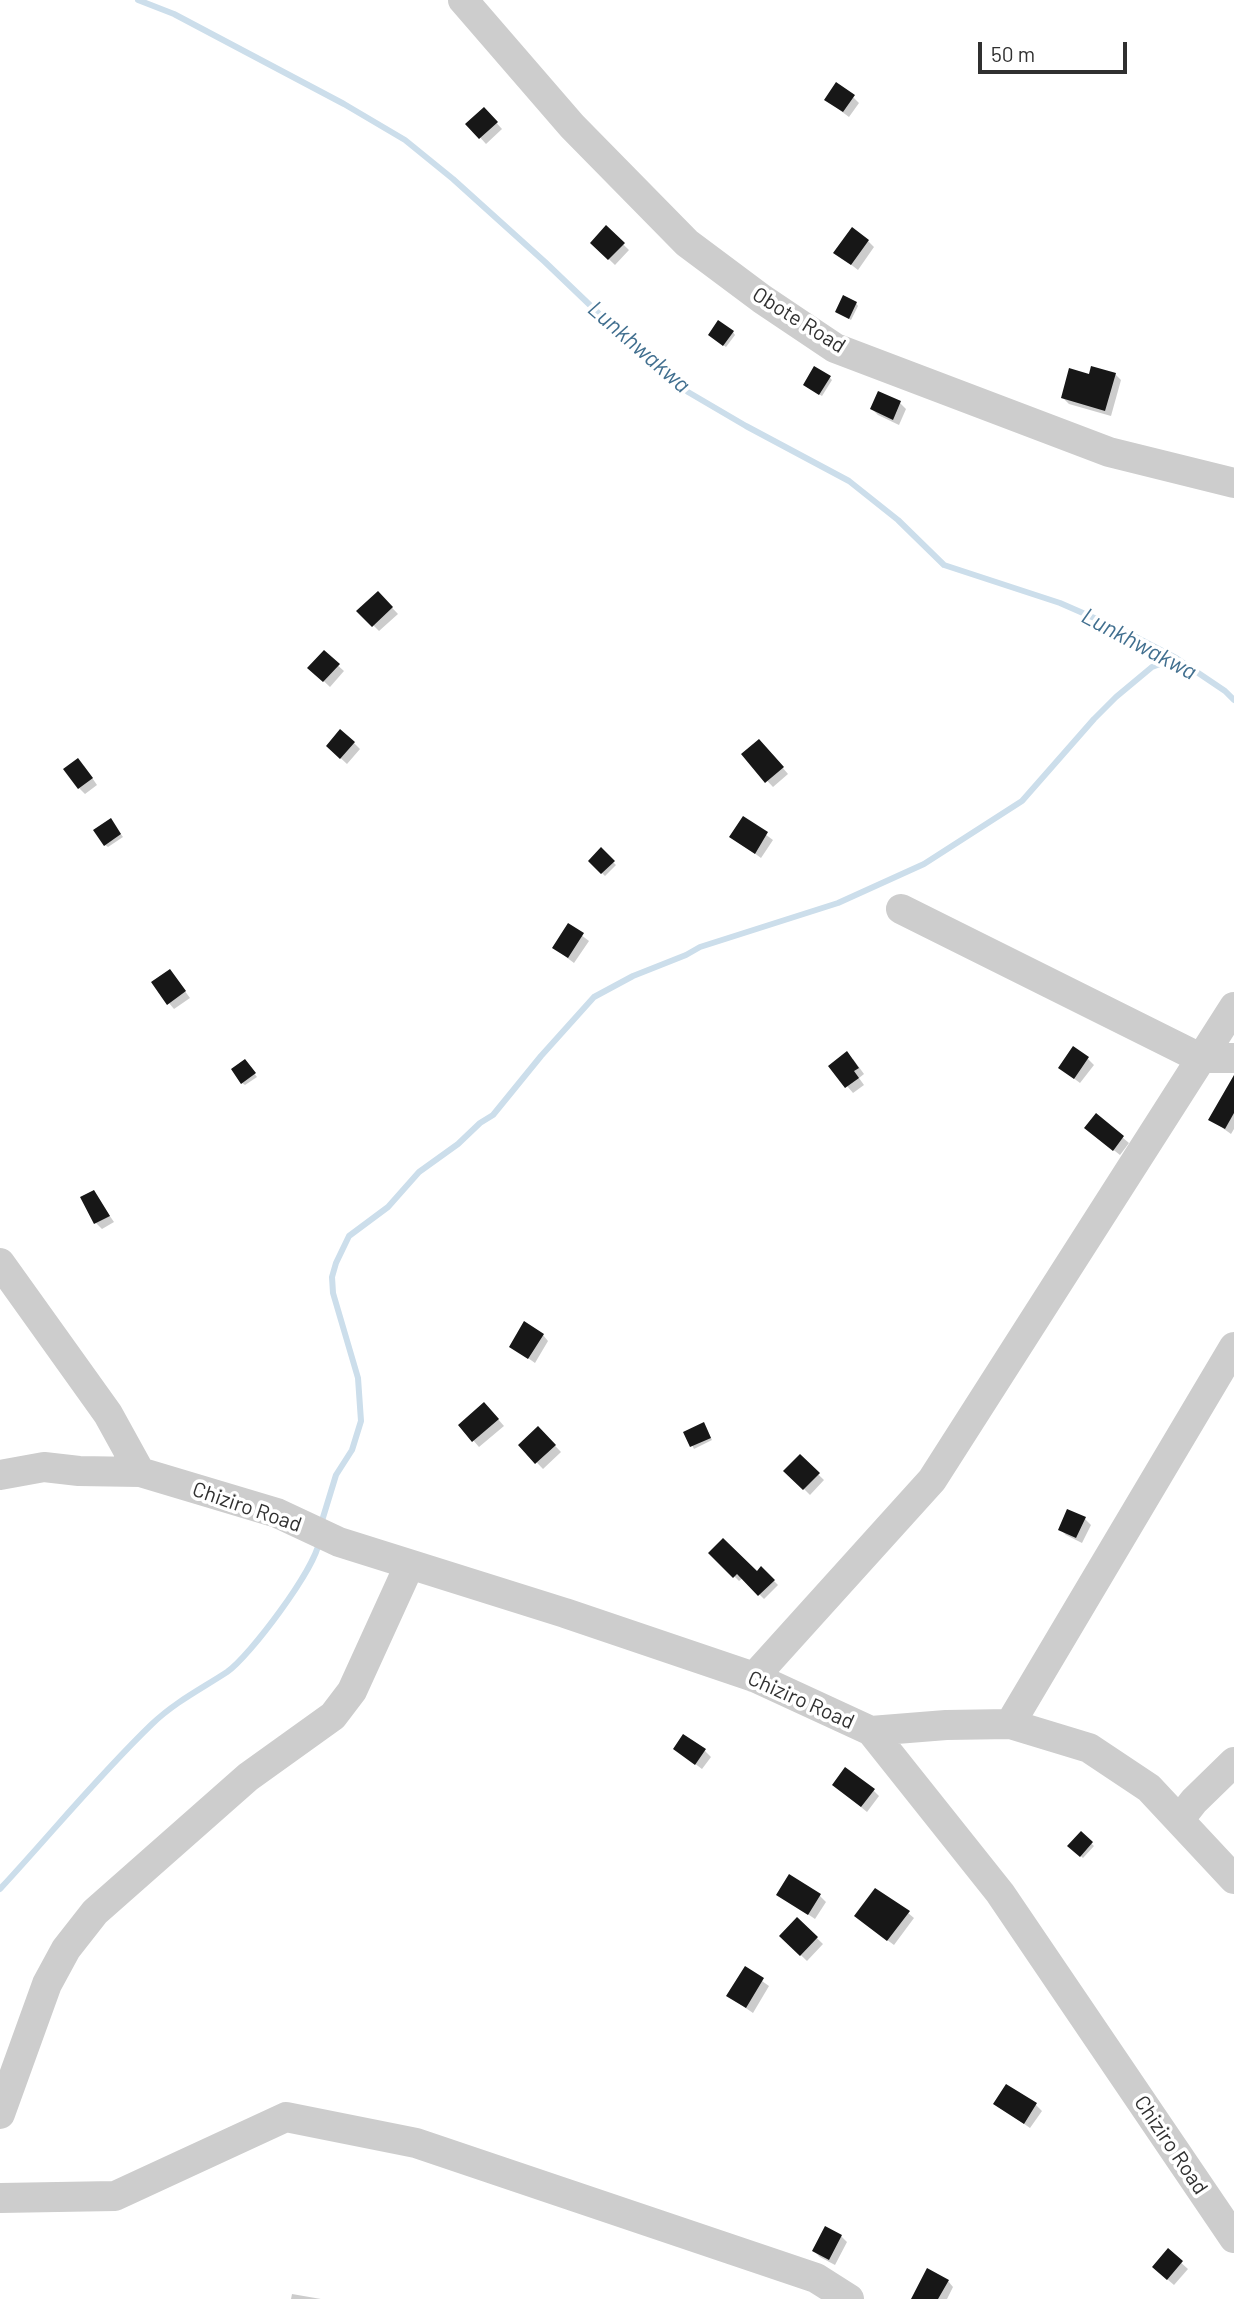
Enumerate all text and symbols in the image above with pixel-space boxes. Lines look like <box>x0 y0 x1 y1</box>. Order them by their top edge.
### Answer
scale bar <box>982 28 1131 72</box>
text: 50 m <box>991 41 1035 66</box>
street label: Obote Road <box>748 282 850 358</box>
water label: Lunkhwakwa <box>582 295 696 399</box>
water label: Lunkhwakwa <box>1077 602 1201 686</box>
street label: Chiziro Road <box>189 1477 305 1537</box>
street label: Chiziro Road <box>744 1665 858 1735</box>
street label: Chiziro Road <box>1129 2091 1213 2199</box>

